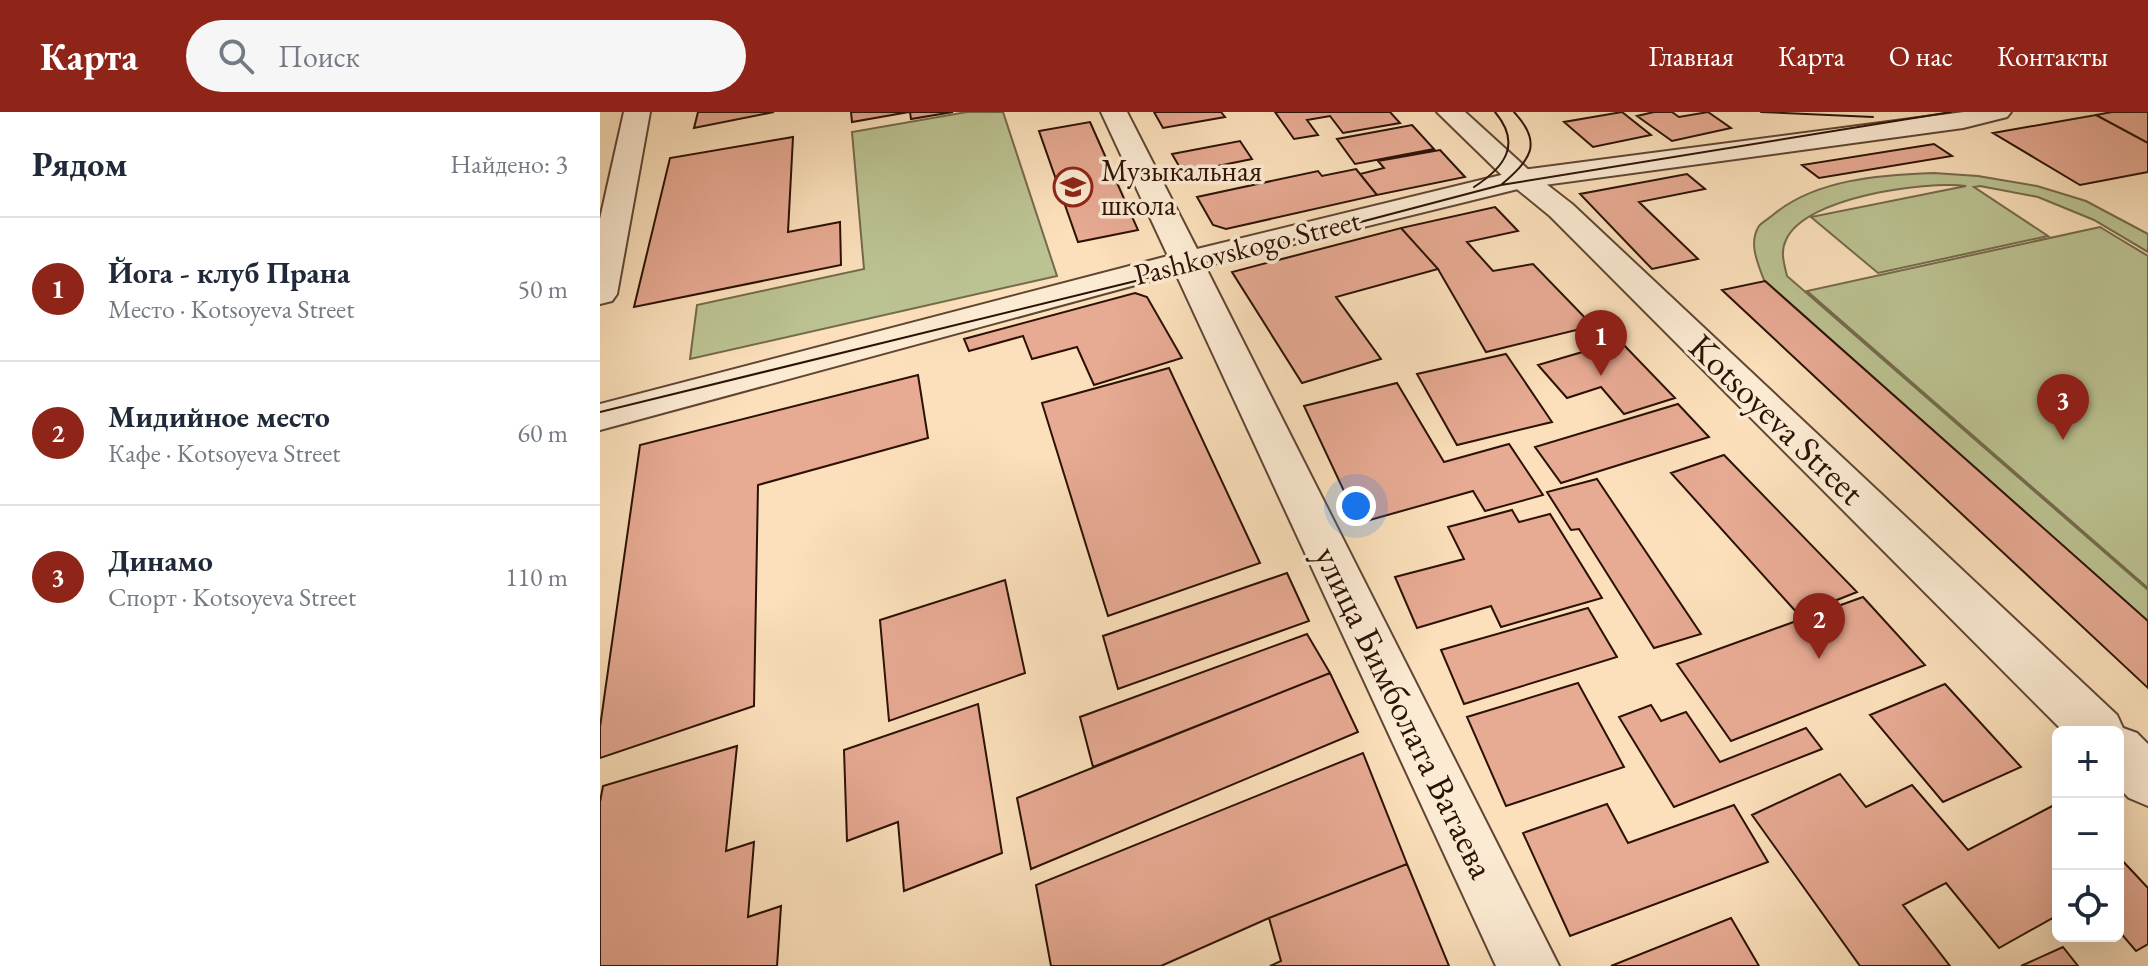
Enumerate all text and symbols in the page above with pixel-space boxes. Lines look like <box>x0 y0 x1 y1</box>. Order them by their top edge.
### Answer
search box <box>186 20 746 92</box>
text: Карта <box>40 32 138 81</box>
icon: search <box>214 34 258 78</box>
text: Поиск <box>278 37 360 76</box>
text: Главная <box>1649 38 1734 74</box>
text: Карта <box>1778 38 1845 74</box>
text: О нас <box>1889 38 1953 74</box>
text: Контакты <box>1997 38 2108 74</box>
text: Рядом <box>32 142 127 186</box>
text: Найдено: 3 <box>450 147 568 181</box>
place label: Музыкальная школа <box>1101 151 1262 224</box>
school or university icon: Музыкальная школа <box>1052 166 1094 208</box>
street label: Pashkovskogo Street <box>1130 200 1365 294</box>
text: Йога - клуб Прана <box>108 253 350 292</box>
text: 1 <box>51 272 65 306</box>
text: 50 m <box>518 272 568 306</box>
text: Место · Kotsoyeva Street <box>108 292 354 326</box>
pin: 1 <box>1575 310 1627 376</box>
street label: Kotsoyeva Street <box>1679 323 1875 515</box>
pin: 3 <box>2037 374 2089 440</box>
text: Мидийное место <box>108 397 330 436</box>
text: 2 <box>51 416 65 450</box>
text: 60 m <box>518 416 568 450</box>
text: Кафе · Kotsoyeva Street <box>108 436 340 470</box>
your location <box>1336 486 1376 526</box>
street label: улица Бимболата Ватаева <box>1304 538 1506 887</box>
text: Динамо <box>108 541 213 580</box>
text: 3 <box>51 560 65 594</box>
text: 110 m <box>505 560 568 594</box>
text: Спорт · Kotsoyeva Street <box>108 580 356 614</box>
pin: 2 <box>1793 593 1845 659</box>
map controls <box>2052 726 2124 942</box>
button: + <box>2052 726 2124 798</box>
button: − <box>2052 798 2124 870</box>
button: locate <box>2052 870 2124 942</box>

